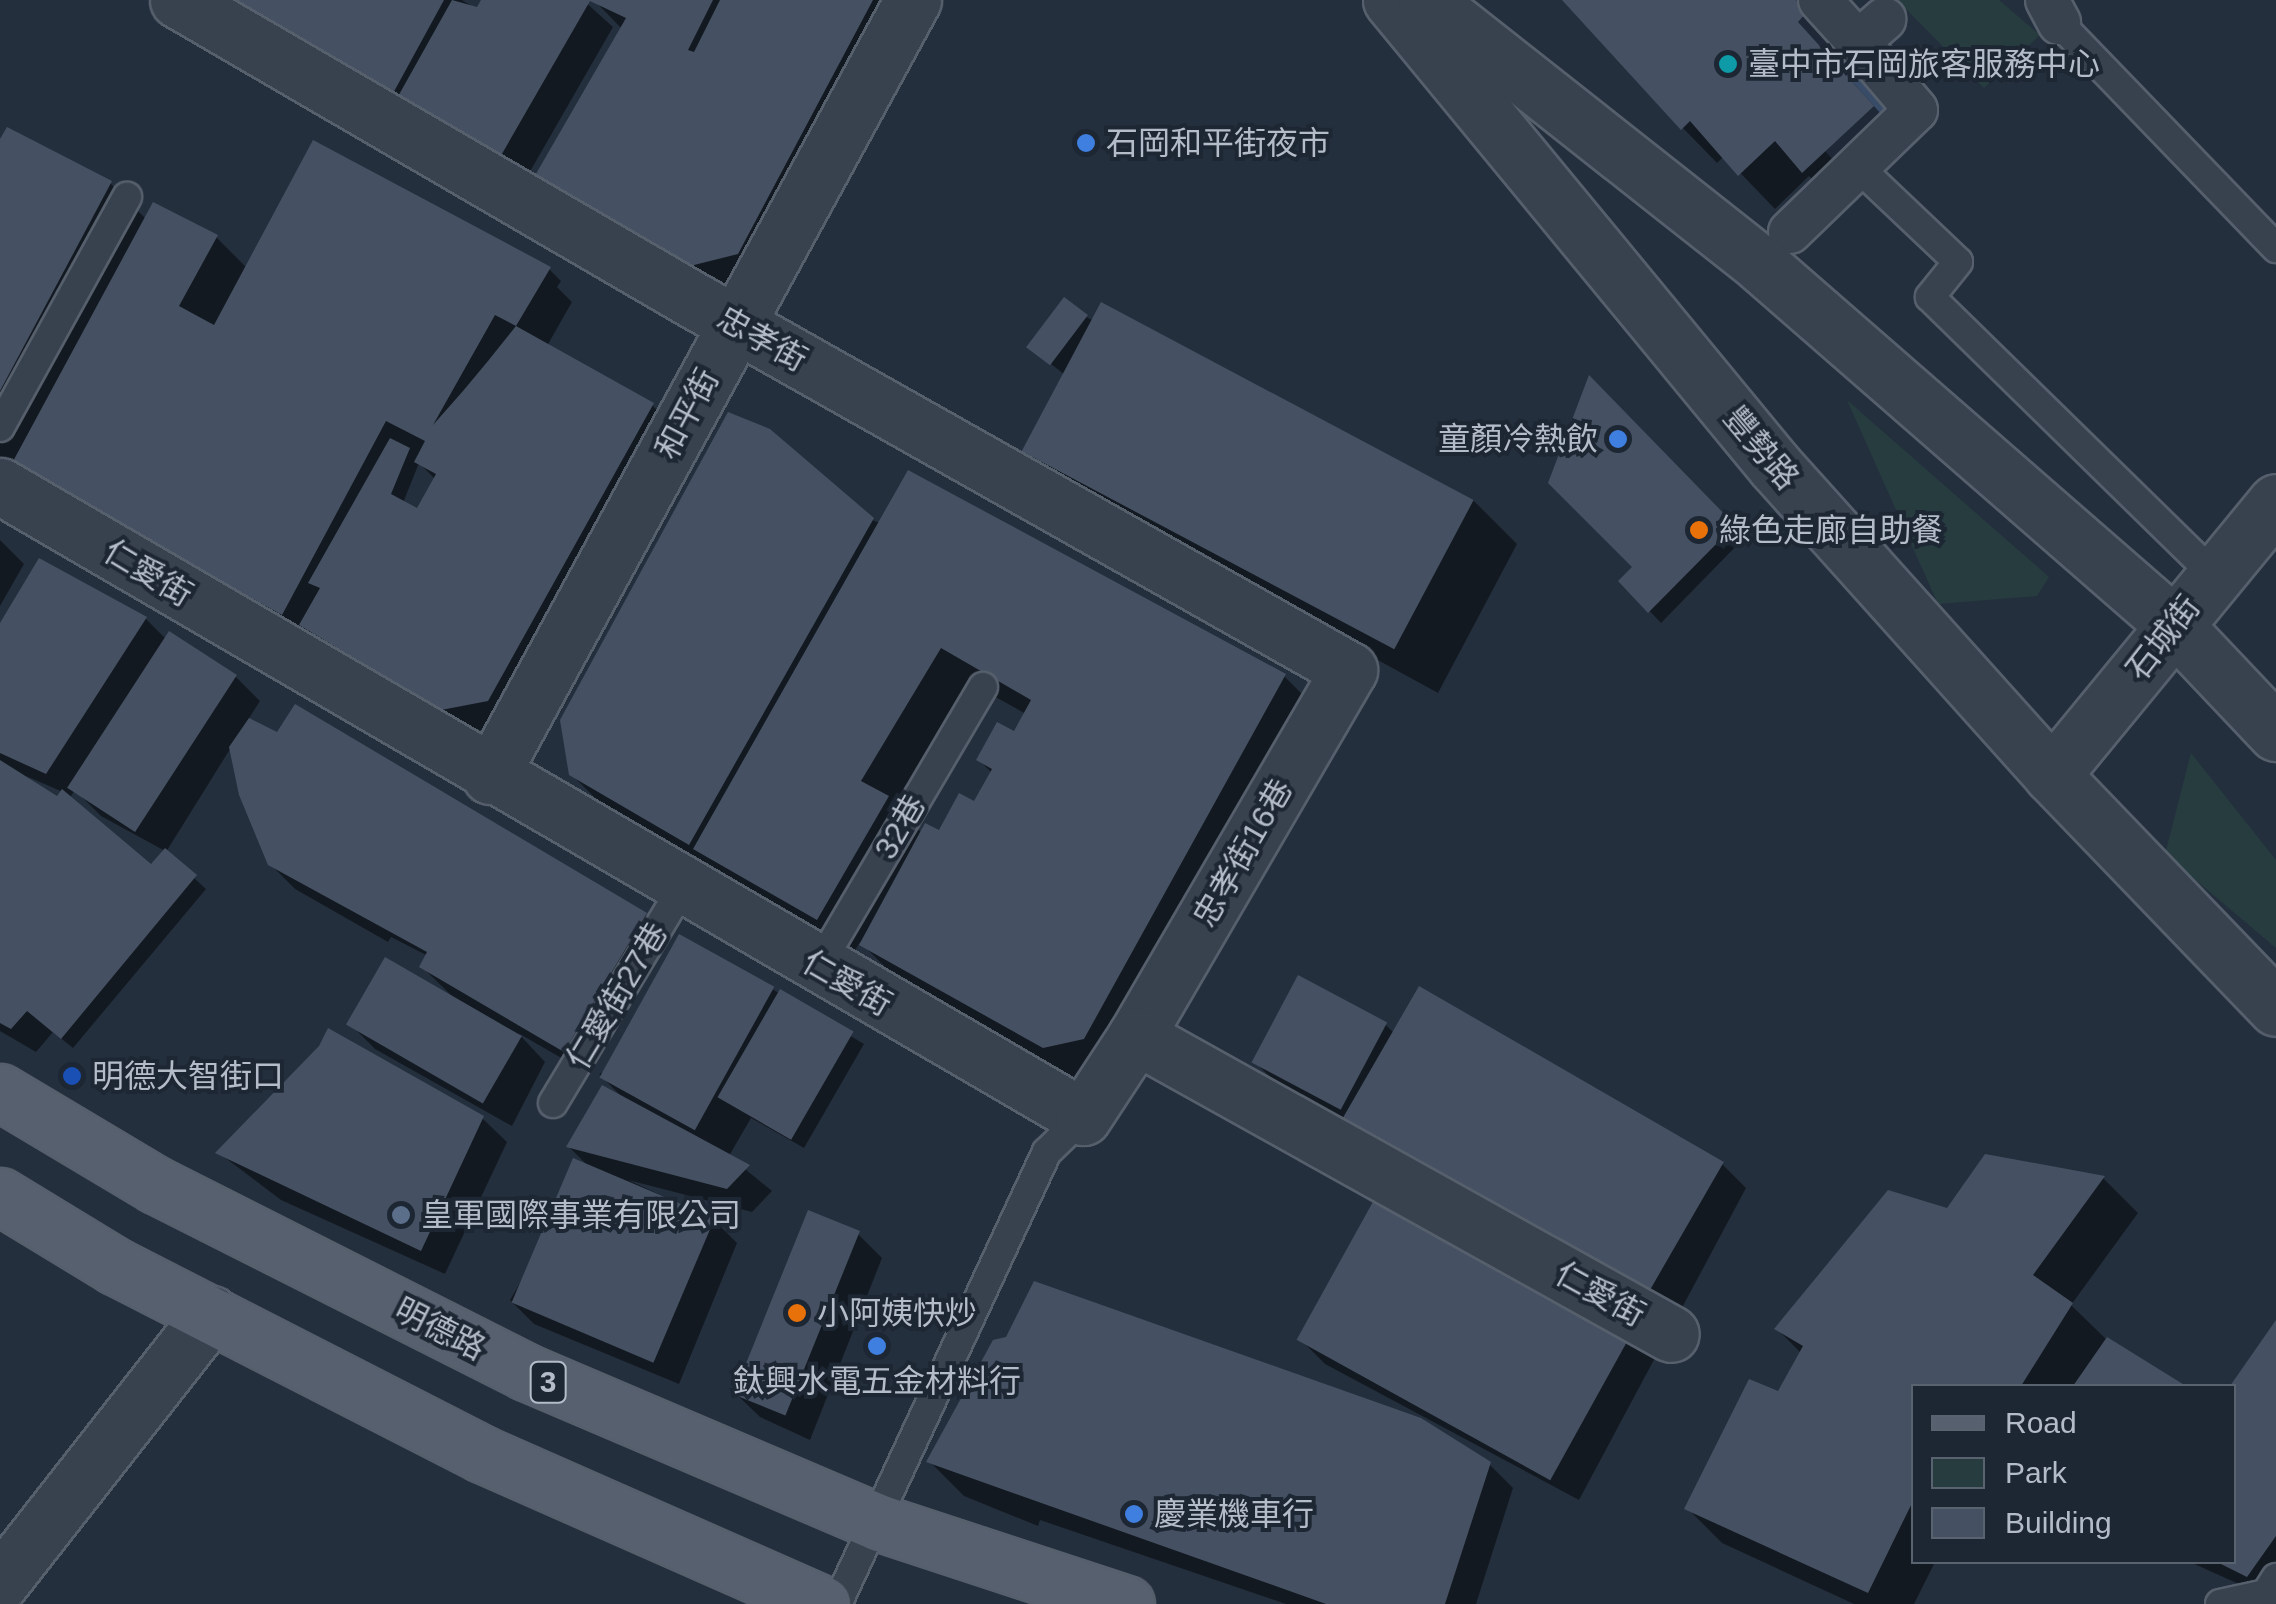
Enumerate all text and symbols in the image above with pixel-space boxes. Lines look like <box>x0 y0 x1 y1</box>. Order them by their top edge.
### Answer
place label: 臺中市石岡旅客服務中心 <box>1748 45 2100 83</box>
marker: 臺中市石岡旅客服務中心 <box>1717 53 1739 75</box>
place label: 石岡和平街夜市 <box>1106 124 1330 162</box>
marker: 石岡和平街夜市 <box>1075 132 1097 154</box>
street label: 忠孝街 <box>711 299 813 379</box>
street label: 和平街 <box>648 363 726 465</box>
street label: 豐勢路 <box>1715 399 1807 497</box>
place label: 童顏冷熱飲 <box>1438 420 1598 458</box>
marker: 童顏冷熱飲 <box>1607 428 1629 450</box>
place label: 綠色走廊自助餐 <box>1719 511 1943 549</box>
marker: 綠色走廊自助餐 <box>1688 519 1710 541</box>
street label: 仁愛街 <box>97 532 199 614</box>
street label: 石城街 <box>2118 588 2208 688</box>
street label: 忠孝街16巷 <box>1185 773 1301 933</box>
street label: 32巷 <box>866 788 934 866</box>
street label: 仁愛街27巷 <box>558 916 676 1076</box>
street label: 仁愛街 <box>796 942 898 1024</box>
place label: 明德大智街口 <box>92 1057 284 1095</box>
marker: 明德大智街口 <box>61 1065 83 1087</box>
place label: 皇軍國際事業有限公司 <box>421 1196 741 1234</box>
marker: 皇軍國際事業有限公司 <box>390 1204 412 1226</box>
street label: 仁愛街 <box>1549 1254 1651 1334</box>
street label: 明德路 <box>389 1290 491 1368</box>
place label: 小阿姨快炒 <box>817 1294 977 1332</box>
marker: 小阿姨快炒 <box>786 1302 808 1324</box>
marker: 鈦興水電五金材料行 <box>866 1335 888 1357</box>
road number: 3 <box>528 1357 568 1407</box>
place label: 鈦興水電五金材料行 <box>733 1362 1021 1400</box>
legend <box>1911 1384 2236 1564</box>
text: Road <box>2005 1406 2077 1439</box>
text: Park <box>2005 1456 2067 1489</box>
place label: 慶業機車行 <box>1154 1495 1314 1533</box>
marker: 慶業機車行 <box>1123 1503 1145 1525</box>
text: Building <box>2005 1506 2112 1539</box>

